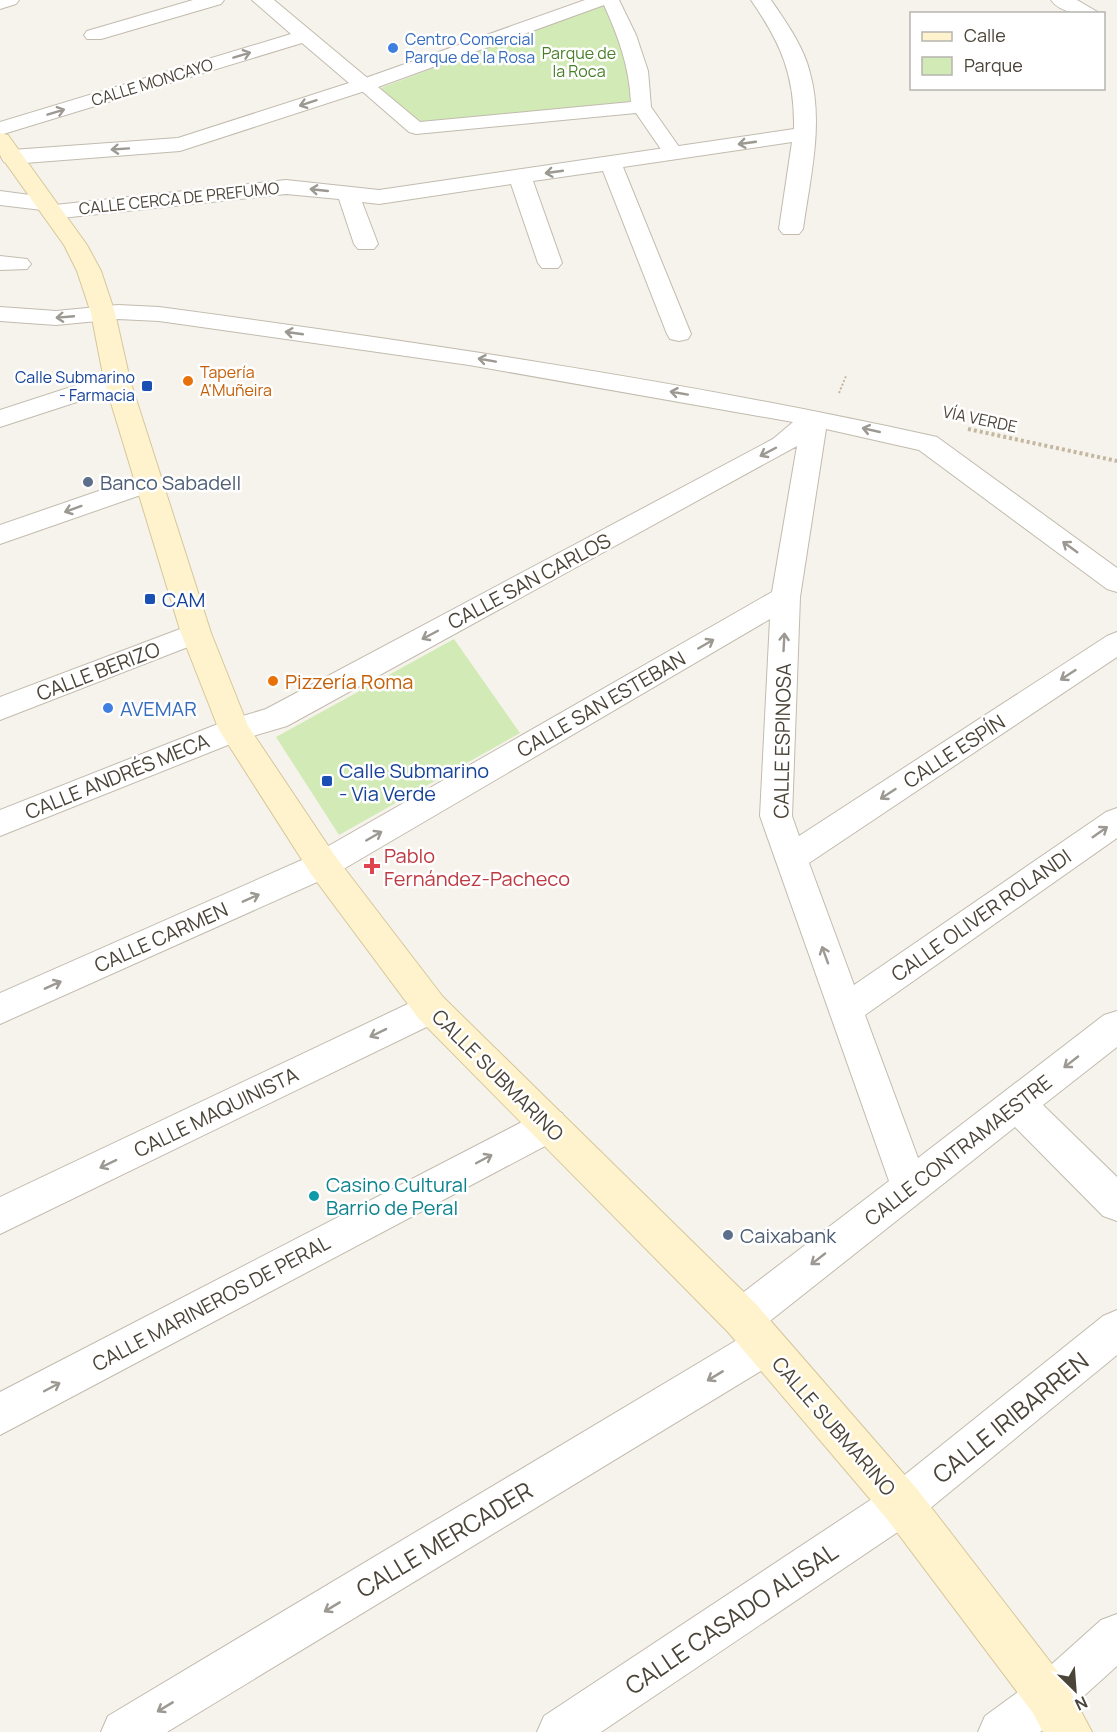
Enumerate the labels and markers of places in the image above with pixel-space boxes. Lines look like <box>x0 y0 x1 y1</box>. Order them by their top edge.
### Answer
place label: Centro Comercial Parque de la Rosa <box>405 28 535 68</box>
marker: Centro Comercial Parque de la Rosa <box>386 41 400 55</box>
place label: Tapería A'Muñeira <box>200 361 272 401</box>
place label: Calle Submarino - Farmacia <box>15 366 135 406</box>
marker: Tapería A'Muñeira <box>181 374 195 388</box>
marker: Calle Submarino - Farmacia <box>140 379 154 393</box>
place label: Banco Sabadell <box>100 469 241 496</box>
marker: Banco Sabadell <box>81 475 95 489</box>
place label: CAM <box>162 586 205 613</box>
marker: CAM <box>143 592 157 606</box>
place label: Pizzería Roma <box>285 668 413 695</box>
marker: Pizzería Roma <box>266 674 280 688</box>
place label: AVEMAR <box>120 695 197 722</box>
marker: AVEMAR <box>101 701 115 715</box>
place label: Calle Submarino - Via Verde <box>339 757 489 807</box>
marker: Calle Submarino - Via Verde <box>320 774 334 788</box>
place label: Pablo Fernández-Pacheco <box>384 842 570 892</box>
marker: Pablo Fernández-Pacheco <box>365 859 379 873</box>
place label: Casino Cultural Barrio de Peral <box>326 1171 468 1221</box>
marker: Casino Cultural Barrio de Peral <box>307 1189 321 1203</box>
place label: Caixabank <box>740 1222 837 1249</box>
marker: Caixabank <box>721 1228 735 1242</box>

